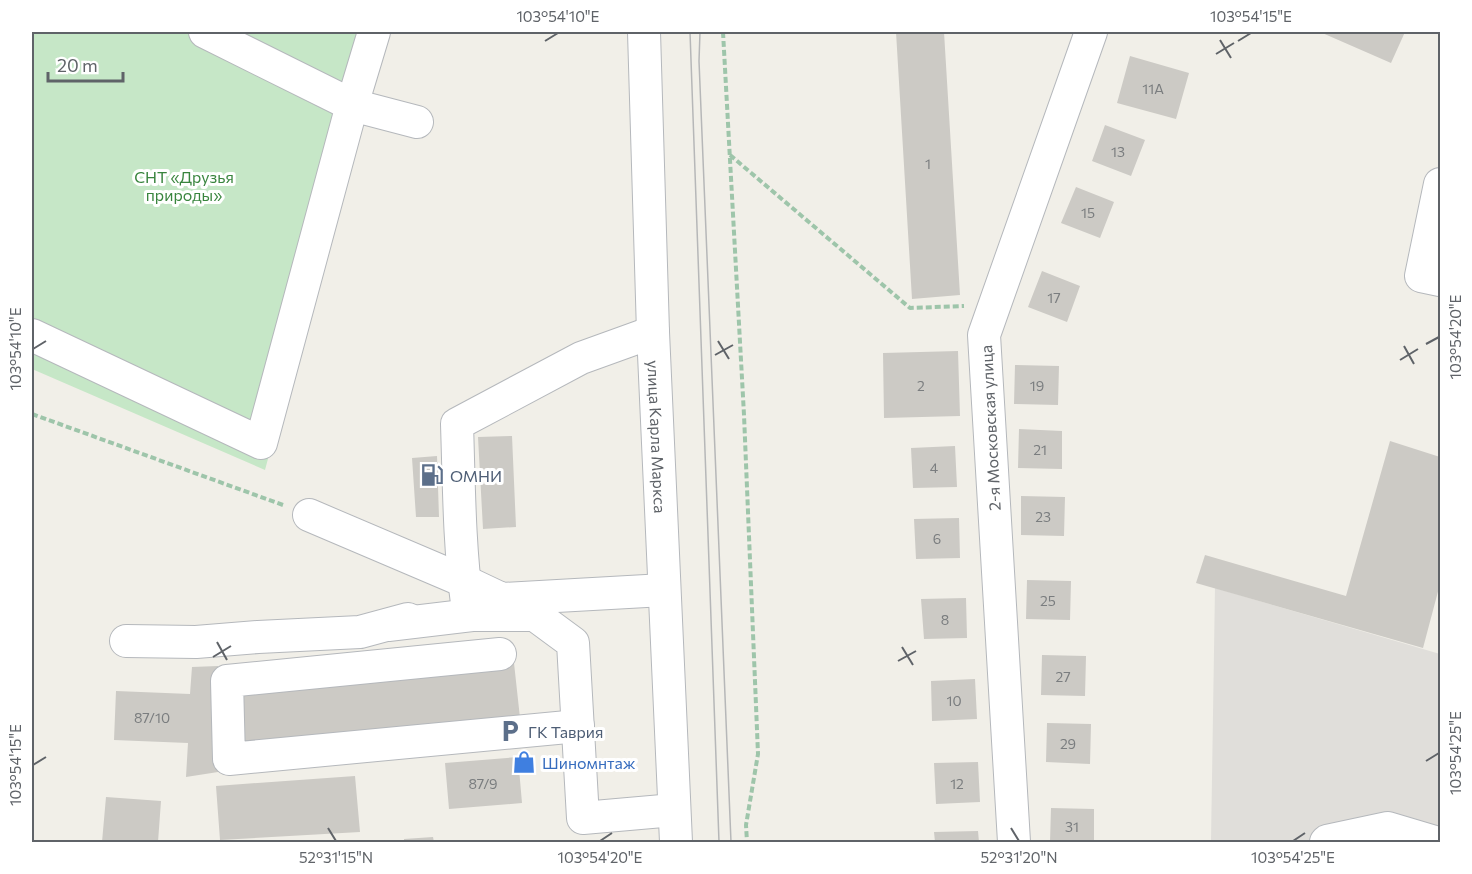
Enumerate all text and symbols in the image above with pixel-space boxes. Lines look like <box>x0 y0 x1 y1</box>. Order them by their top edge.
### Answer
text: 103°54'10"E <box>516 7 600 25</box>
text: 103°54'15"E <box>1210 7 1292 25</box>
scale bar <box>48 45 123 83</box>
text: 20 m <box>57 54 98 76</box>
house number: 11А <box>1142 80 1164 97</box>
house number: 13 <box>1111 143 1125 160</box>
house number: 1 <box>925 155 931 172</box>
park label: СНТ «Друзья природы» <box>134 167 234 204</box>
house number: 15 <box>1081 204 1095 221</box>
house number: 17 <box>1047 289 1061 306</box>
text: 103°54'20"E <box>1446 294 1464 379</box>
text: 103°54'10"E <box>6 307 24 391</box>
street label: 2-я Московская улица <box>976 345 1004 511</box>
street label: улица Карла Маркса <box>645 360 671 514</box>
house number: 2 <box>917 377 925 394</box>
house number: 19 <box>1030 377 1044 394</box>
house number: 21 <box>1033 441 1047 458</box>
house number: 4 <box>930 459 939 476</box>
fuel station icon: ОМНИ <box>419 462 445 488</box>
place label: ОМНИ <box>450 466 502 485</box>
house number: 23 <box>1035 508 1051 525</box>
house number: 6 <box>933 530 941 547</box>
house number: 25 <box>1040 592 1056 609</box>
house number: 8 <box>941 611 949 628</box>
house number: 27 <box>1055 668 1071 685</box>
house number: 10 <box>946 692 962 709</box>
house number: 87/10 <box>134 709 170 726</box>
text: 103°54'25"E <box>1446 711 1464 795</box>
parking icon: ГК Таврия <box>497 718 523 744</box>
place label: ГК Таврия <box>528 722 603 741</box>
text: 103°54'15"E <box>6 724 24 806</box>
house number: 29 <box>1060 735 1076 752</box>
shop icon: Шиномнтаж <box>511 749 537 775</box>
place label: Шиномнтаж <box>542 753 636 772</box>
house number: 87/9 <box>468 775 498 792</box>
house number: 12 <box>950 775 964 792</box>
house number: 31 <box>1065 818 1079 835</box>
text: 52°31'15"N <box>299 848 373 866</box>
text: 103°54'20"E <box>558 848 643 866</box>
text: 52°31'20"N <box>980 848 1058 866</box>
text: 103°54'25"E <box>1251 848 1335 866</box>

